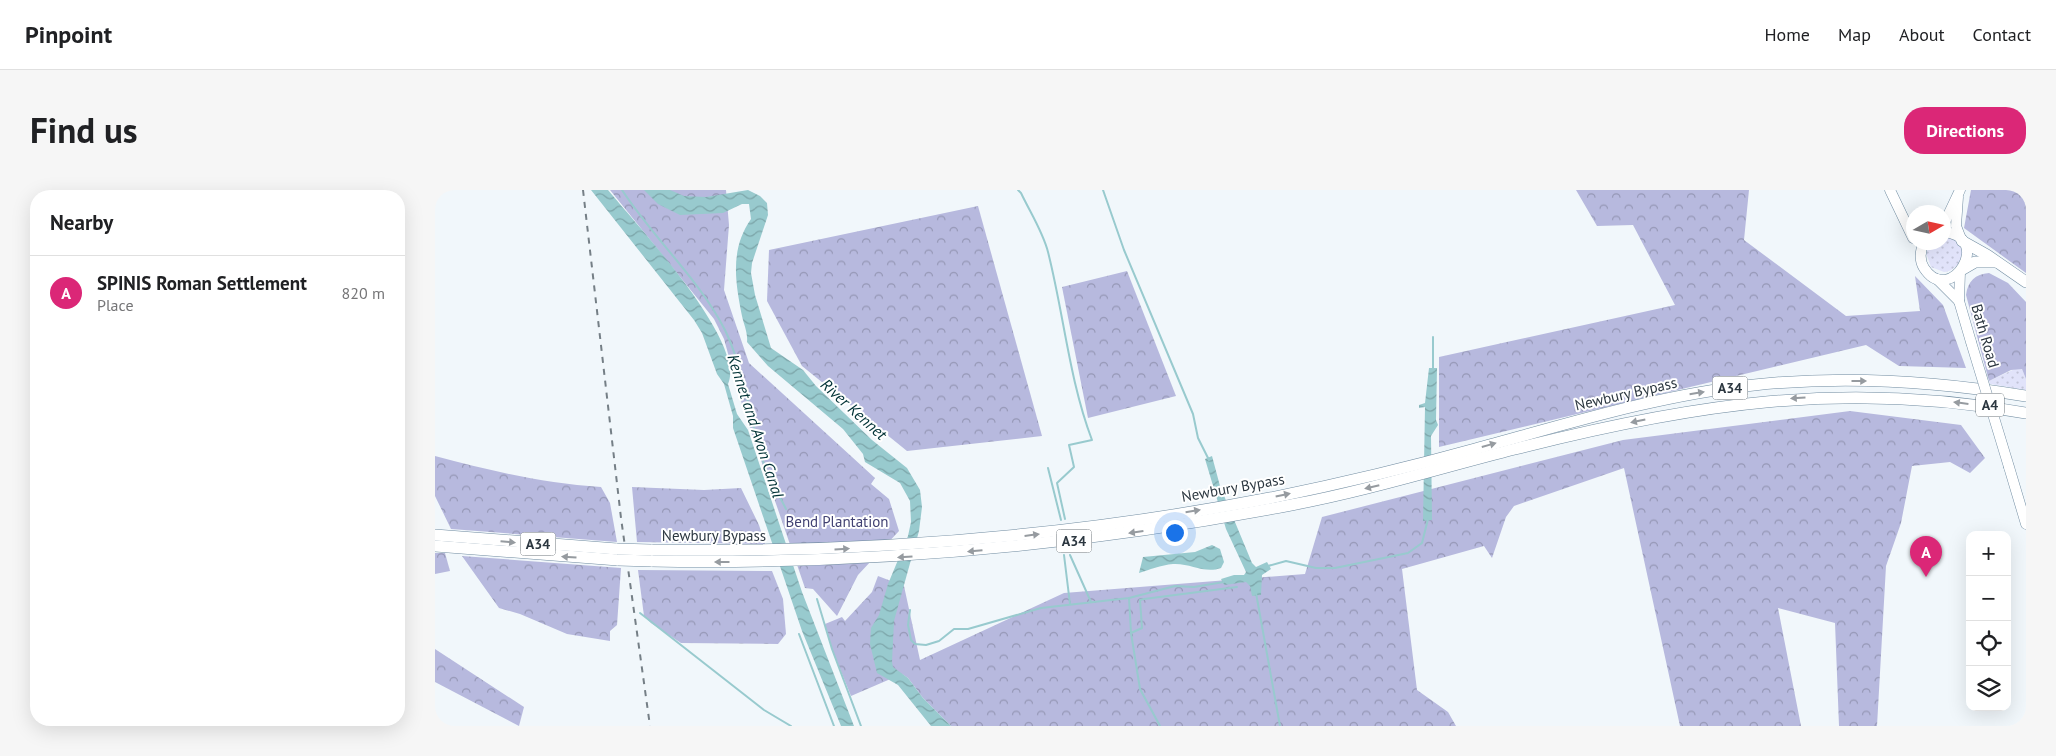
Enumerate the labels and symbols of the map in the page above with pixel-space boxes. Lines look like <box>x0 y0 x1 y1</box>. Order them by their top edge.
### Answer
north arrow <box>1906 205 1951 250</box>
street label: Bath Road <box>1967 302 2004 370</box>
water label: Kennet and Avon Canal <box>723 352 789 501</box>
street label: Newbury Bypass <box>1573 373 1679 414</box>
water label: River Kennet <box>817 374 892 445</box>
road number: A34 <box>1713 377 1747 400</box>
one-way arrow <box>1851 377 1867 385</box>
one-way arrow <box>1690 389 1706 397</box>
road number: A4 <box>1976 394 2004 416</box>
one-way arrow <box>1790 395 1806 403</box>
one-way arrow <box>1952 399 1968 407</box>
one-way arrow <box>1630 417 1645 425</box>
one-way arrow <box>1481 441 1496 449</box>
street label: Newbury Bypass <box>1180 469 1286 506</box>
one-way arrow <box>1365 483 1380 491</box>
one-way arrow <box>1275 491 1290 499</box>
one-way arrow <box>1185 507 1201 515</box>
park label: Bend Plantation <box>786 512 888 531</box>
your location <box>1162 520 1188 546</box>
street label: Newbury Bypass <box>662 526 766 545</box>
one-way arrow <box>1128 528 1144 536</box>
one-way arrow <box>1024 530 1040 538</box>
road number: A34 <box>1057 530 1091 552</box>
road number: A34 <box>521 532 555 556</box>
pin: A <box>1910 536 1942 577</box>
one-way arrow <box>500 538 516 546</box>
one-way arrow <box>834 544 850 552</box>
one-way arrow <box>966 547 982 555</box>
one-way arrow <box>561 552 577 560</box>
one-way arrow <box>897 553 913 561</box>
one-way arrow <box>714 558 730 566</box>

